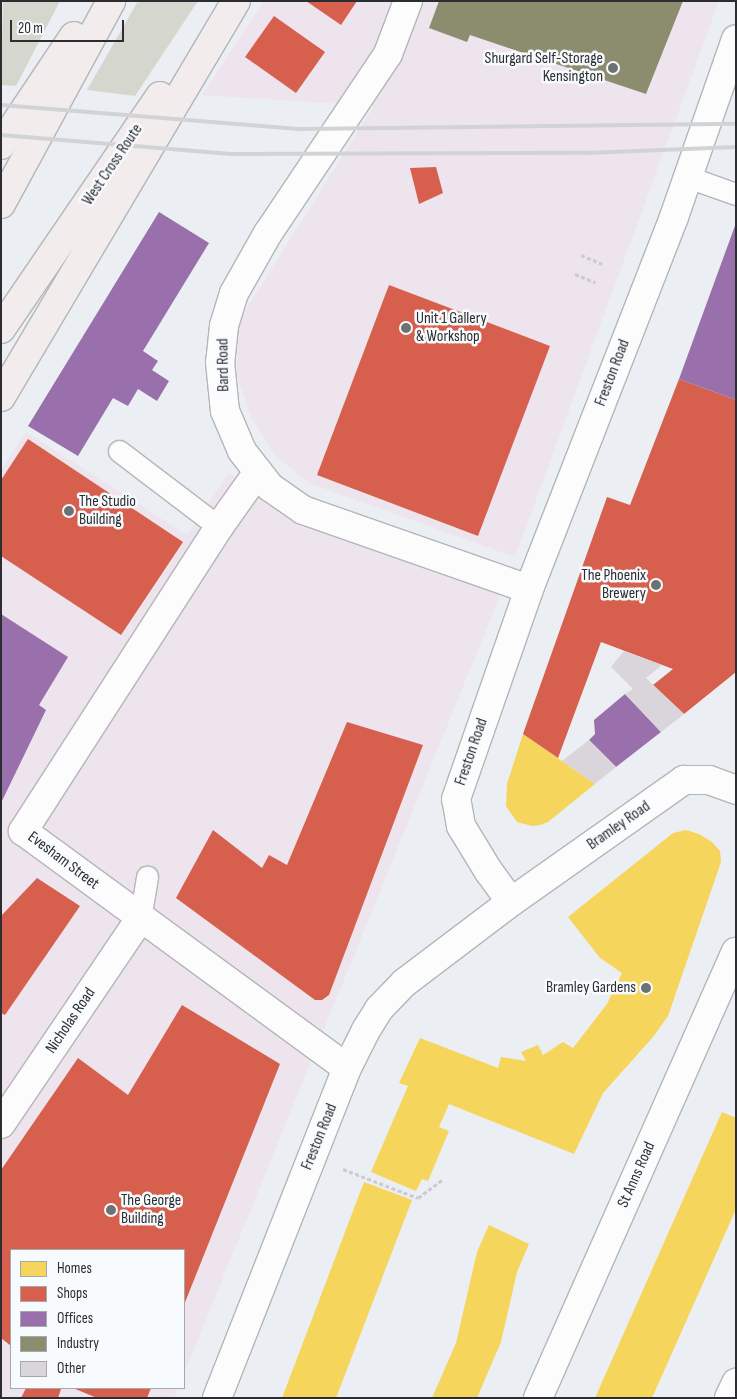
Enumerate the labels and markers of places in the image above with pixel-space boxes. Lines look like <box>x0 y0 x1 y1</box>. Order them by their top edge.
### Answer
place label: Shurgard Self-Storage Kensington <box>485 49 603 87</box>
marker: Shurgard Self-Storage Kensington <box>607 62 619 74</box>
place label: Unit 1 Gallery & Workshop <box>416 309 487 347</box>
marker: Unit 1 Gallery & Workshop <box>400 322 412 334</box>
place label: The Studio Building <box>79 492 136 530</box>
marker: The Studio Building <box>63 505 75 517</box>
place label: The Phoenix Brewery <box>581 566 646 604</box>
marker: The Phoenix Brewery <box>650 579 662 591</box>
place label: Bramley Gardens <box>546 978 636 998</box>
marker: Bramley Gardens <box>640 982 652 994</box>
place label: The George Building <box>121 1191 181 1229</box>
marker: The George Building <box>105 1204 117 1216</box>

